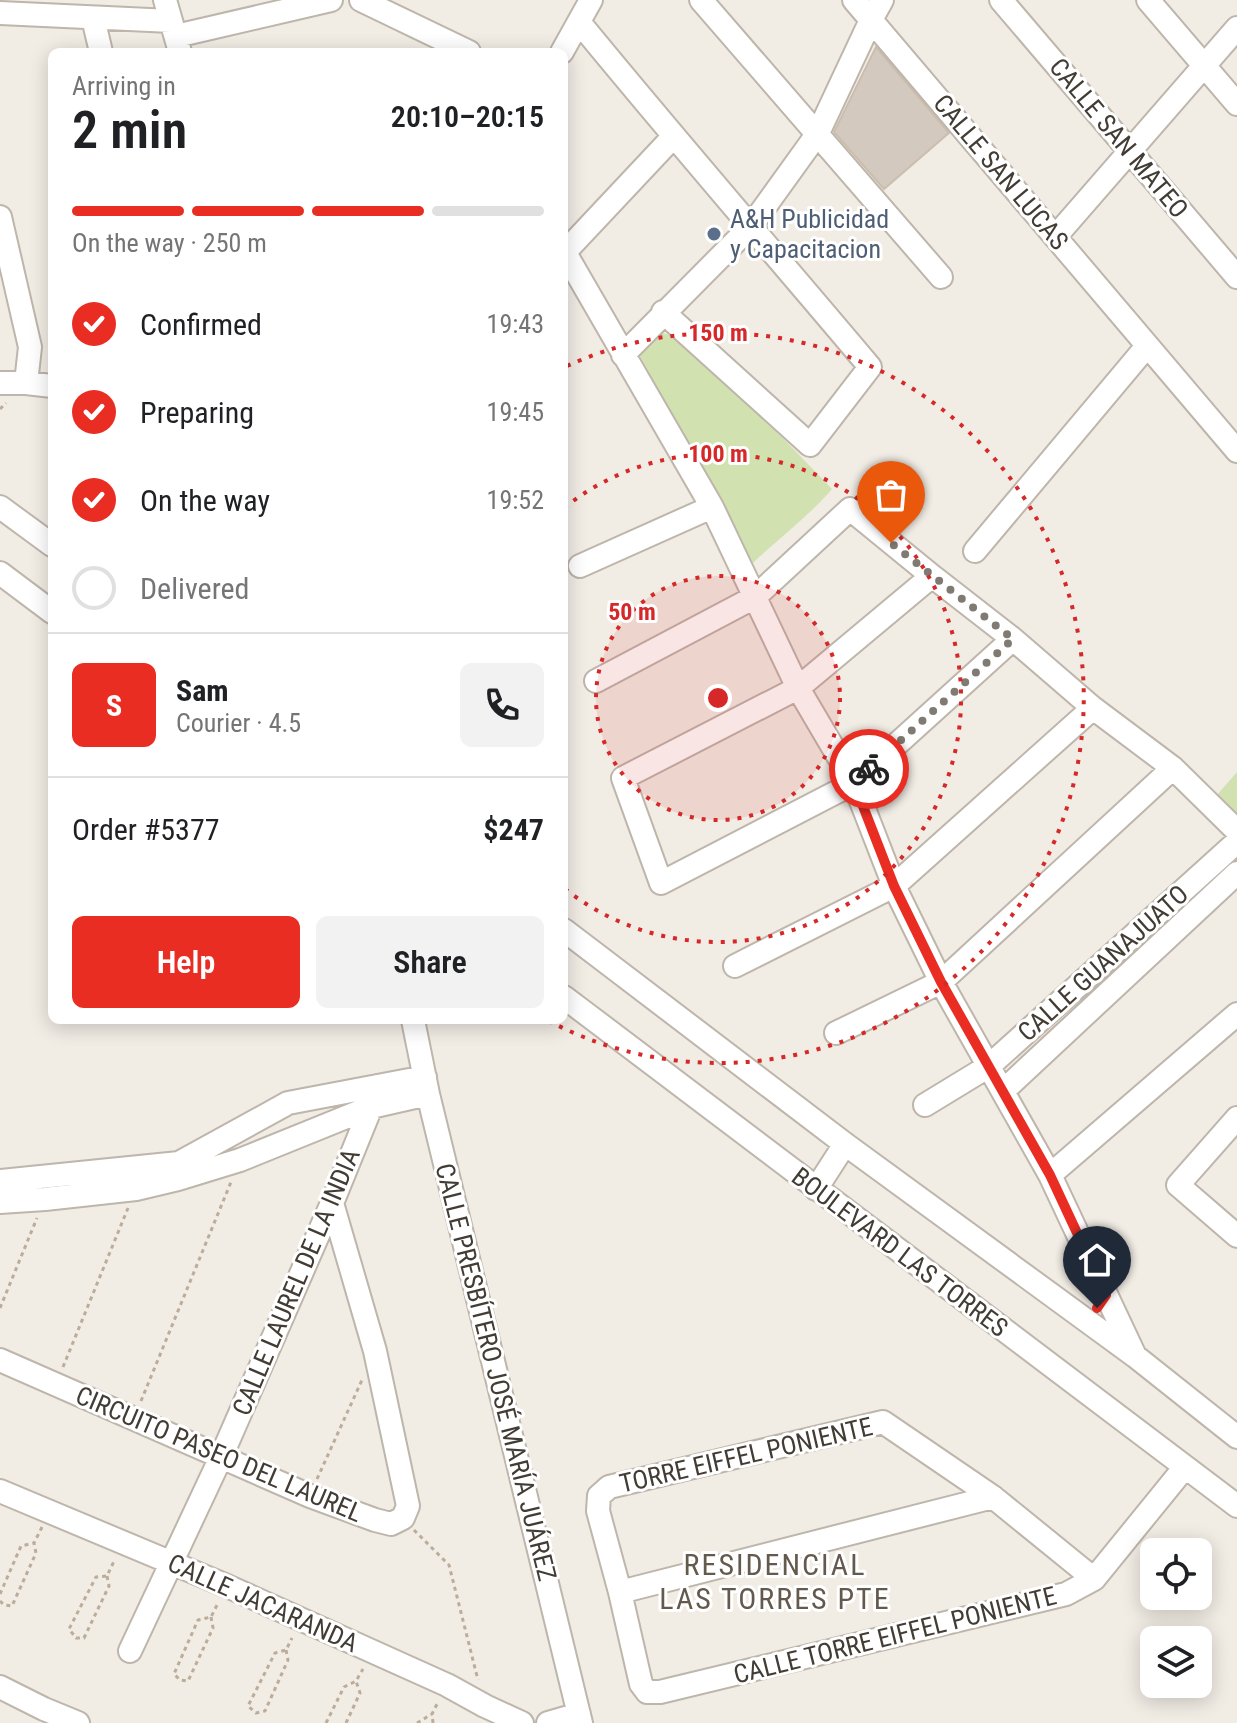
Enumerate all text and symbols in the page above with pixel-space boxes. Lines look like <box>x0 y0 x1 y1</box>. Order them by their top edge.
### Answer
street label: CALLE SAN MATEO <box>1043 52 1195 224</box>
text: Arriving in <box>72 71 176 101</box>
street label: CALLE SAN LUCAS <box>927 88 1075 256</box>
text: 20:10–20:15 <box>391 99 544 134</box>
text: 2 min <box>72 100 187 161</box>
place label: A&H Publicidad y Capacitacion <box>730 204 889 264</box>
marker: A&H Publicidad y Capacitacion <box>705 225 723 243</box>
text: On the way · 250 m <box>72 228 267 258</box>
icon: check <box>72 302 116 346</box>
text: Confirmed <box>140 307 262 342</box>
text: 19:43 <box>487 309 544 339</box>
text: 150 m <box>688 319 748 347</box>
icon: check <box>72 390 116 434</box>
text: Preparing <box>140 395 254 430</box>
text: 19:45 <box>487 397 544 427</box>
text: 100 m <box>688 440 748 468</box>
pin <box>857 461 925 543</box>
icon: bag <box>869 473 913 517</box>
icon: check <box>72 478 116 522</box>
text: On the way <box>140 483 270 518</box>
text: 19:52 <box>487 485 544 515</box>
text: Delivered <box>140 571 249 606</box>
text: 50 m <box>608 598 656 626</box>
button: phone <box>460 663 544 747</box>
text: Sam <box>176 673 229 708</box>
centre of rings <box>704 684 732 712</box>
text: S <box>106 688 122 723</box>
text: Courier · 4.5 <box>176 708 301 738</box>
courier <box>829 729 909 809</box>
icon: bike <box>847 747 891 791</box>
text: Order #5377 <box>72 812 220 847</box>
text: $247 <box>483 812 544 847</box>
street label: CALLE GUANAJUATO <box>1012 879 1194 1047</box>
button: Help <box>72 916 300 1008</box>
button: Share <box>316 916 544 1008</box>
street label: CALLE LAUREL DE LA INDIA <box>226 1144 366 1420</box>
street label: CALLE PRESBÍTERO JOSÉ MARÍA JUÁREZ <box>430 1160 562 1584</box>
street label: BOULEVARD LAS TORRES <box>786 1161 1014 1343</box>
pin <box>1063 1226 1131 1308</box>
icon: home <box>1075 1238 1119 1282</box>
street label: CIRCUITO PASEO DEL LAUREL <box>71 1380 367 1528</box>
street label: TORRE EIFFEL PONIENTE <box>617 1411 875 1499</box>
map controls <box>1140 1538 1212 1698</box>
button: locate <box>1140 1538 1212 1610</box>
district label: RESIDENCIAL LAS TORRES PTE <box>659 1547 891 1616</box>
street label: CALLE JACARANDA <box>163 1548 363 1658</box>
street label: CALLE TORRE EIFFEL PONIENTE <box>730 1580 1060 1690</box>
button: layers <box>1140 1626 1212 1698</box>

